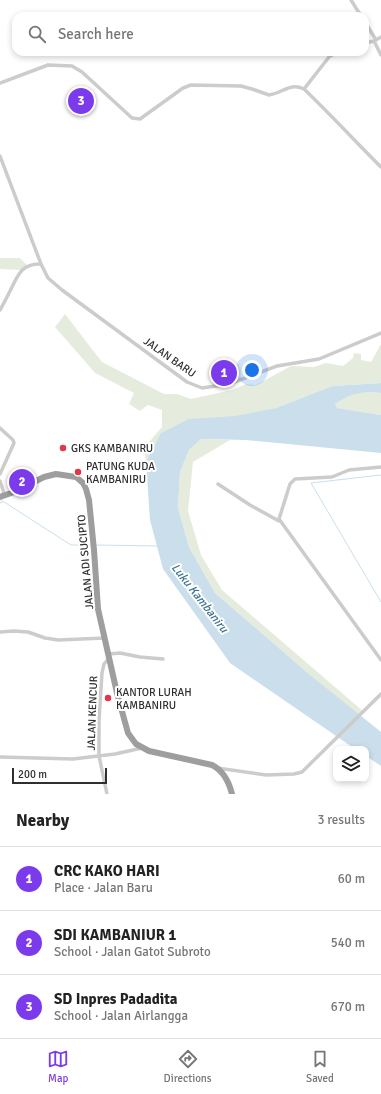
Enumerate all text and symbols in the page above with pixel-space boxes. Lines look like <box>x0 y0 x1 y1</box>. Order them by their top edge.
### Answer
search box <box>12 12 369 56</box>
icon: search <box>26 23 48 45</box>
text: Search here <box>58 25 134 43</box>
pin: 3 <box>68 86 94 116</box>
street label: JALAN BARU <box>141 335 198 380</box>
pin: 1 <box>211 358 237 388</box>
your location <box>242 360 262 380</box>
place label: GKS KAMBANIRU <box>71 442 153 455</box>
marker: GKS KAMBANIRU <box>58 443 68 453</box>
place label: PATUNG KUDA KAMBANIRU <box>86 460 155 486</box>
pin: 2 <box>9 467 35 497</box>
marker: PATUNG KUDA KAMBANIRU <box>73 467 83 477</box>
street label: JALAN ADI SUCIPTO <box>75 514 96 610</box>
water label: Luku Kambaniru <box>168 561 232 637</box>
street label: JALAN KENCUR <box>85 675 100 751</box>
place label: KANTOR LURAH KAMBANIRU <box>116 686 192 712</box>
marker: KANTOR LURAH KAMBANIRU <box>103 693 113 703</box>
map controls <box>333 746 369 782</box>
button: layers <box>333 746 369 782</box>
scale bar <box>12 766 107 785</box>
text: 200 m <box>18 768 47 781</box>
text: Nearby <box>16 810 69 831</box>
text: 3 results <box>317 812 365 828</box>
text: CRC KAKO HARI <box>54 862 160 880</box>
text: 1 <box>25 871 33 887</box>
text: 60 m <box>338 871 365 887</box>
text: Place · Jalan Baru <box>54 880 153 896</box>
text: SDI KAMBANIUR 1 <box>54 926 176 944</box>
text: 2 <box>25 935 33 951</box>
text: 540 m <box>331 935 365 951</box>
text: School · Jalan Gatot Subroto <box>54 944 211 960</box>
text: SD Inpres Padadita <box>54 990 177 1008</box>
text: 3 <box>25 999 33 1015</box>
text: 670 m <box>331 999 365 1015</box>
text: School · Jalan Airlangga <box>54 1008 188 1024</box>
tab: Map <box>47 1048 69 1085</box>
tab: Directions <box>164 1048 212 1085</box>
tab: Saved <box>306 1048 334 1085</box>

